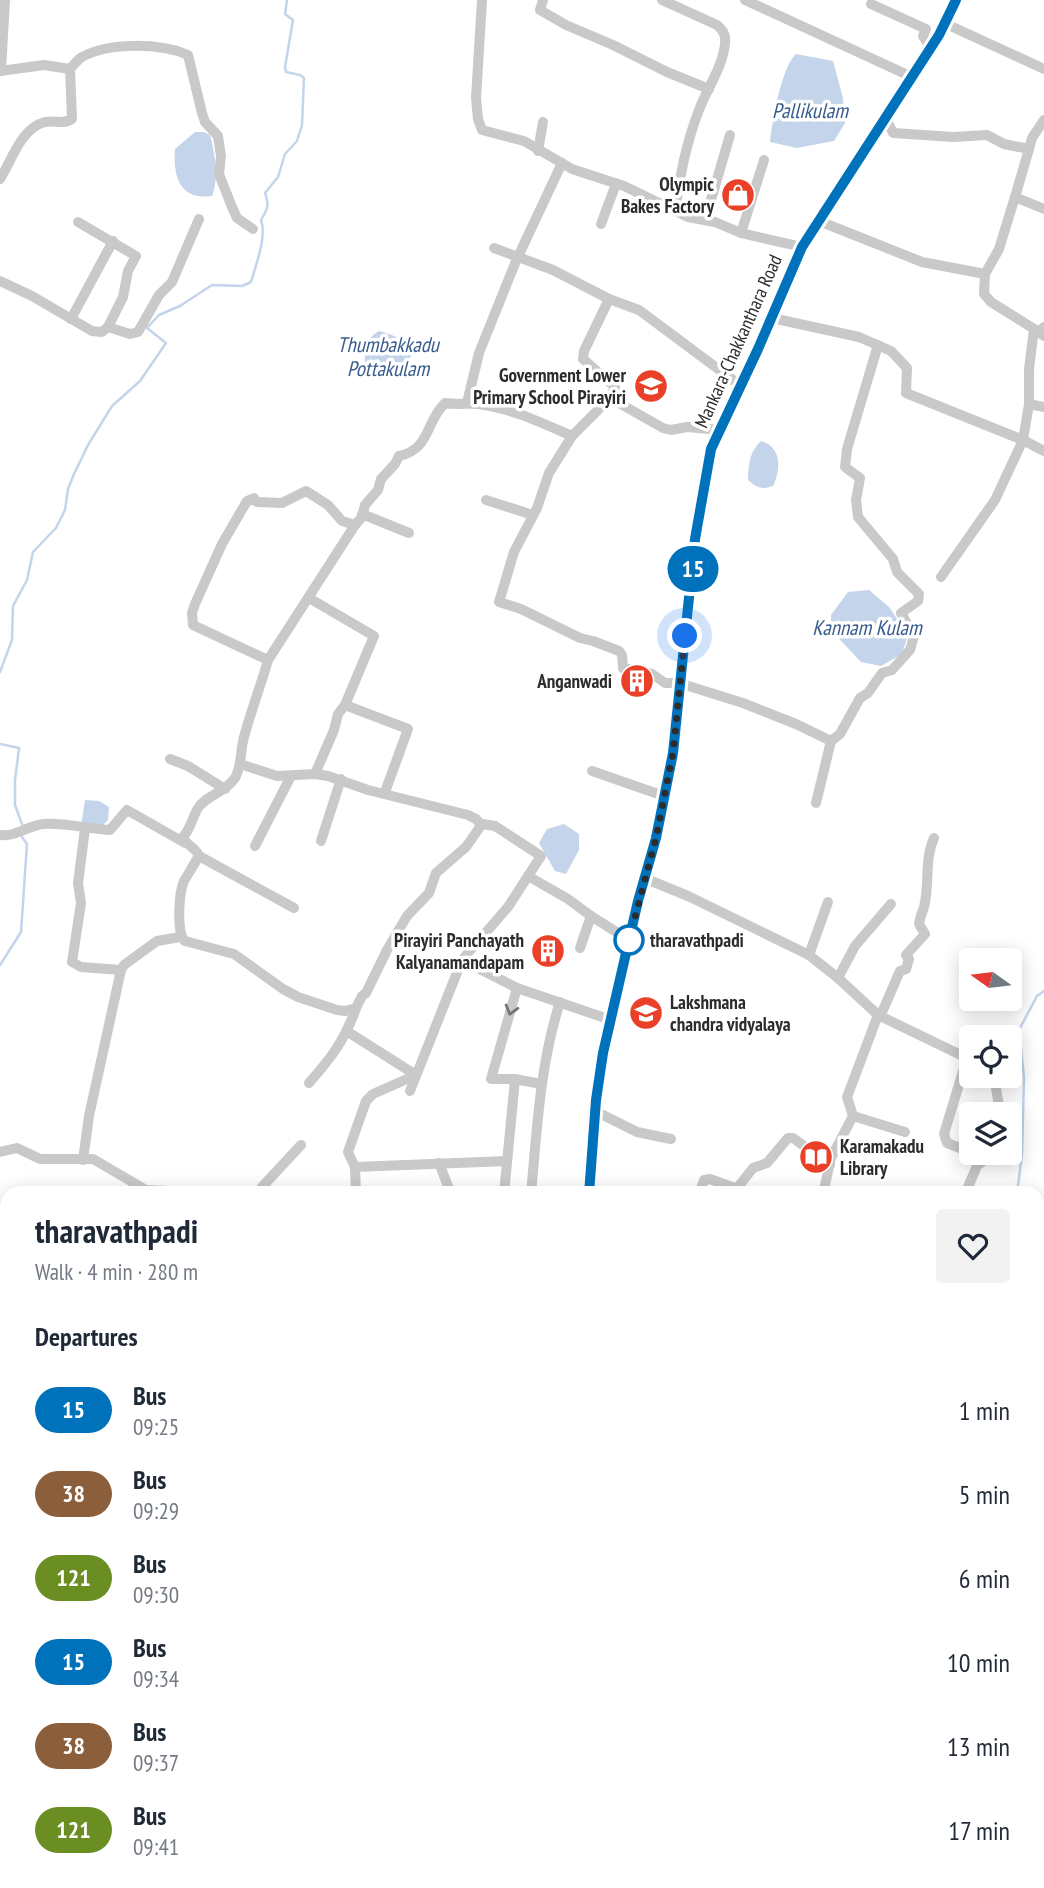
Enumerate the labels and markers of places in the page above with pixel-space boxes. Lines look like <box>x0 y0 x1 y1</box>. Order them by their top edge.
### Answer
place label: Olympic Bakes Factory <box>621 172 714 218</box>
shop icon: Olympic Bakes Factory <box>719 176 757 214</box>
place label: Government Lower Primary School Pirayiri <box>473 363 626 409</box>
school or university icon: Government Lower Primary School Pirayiri <box>632 367 670 405</box>
building icon: Anganwadi <box>618 662 656 700</box>
place label: Anganwadi <box>536 669 612 693</box>
marker: tharavathpadi <box>614 925 644 955</box>
place label: Pirayiri Panchayath Kalyanamandapam <box>394 928 524 974</box>
place label: tharavathpadi <box>650 928 744 952</box>
building icon: Pirayiri Panchayath Kalyanamandapam <box>529 932 567 970</box>
place label: Lakshmana chandra vidyalaya <box>670 990 791 1036</box>
school or university icon: Lakshmana chandra vidyalaya <box>627 994 665 1032</box>
place label: Karamakadu Library <box>840 1134 924 1180</box>
library icon: Karamakadu Library <box>797 1138 835 1176</box>

